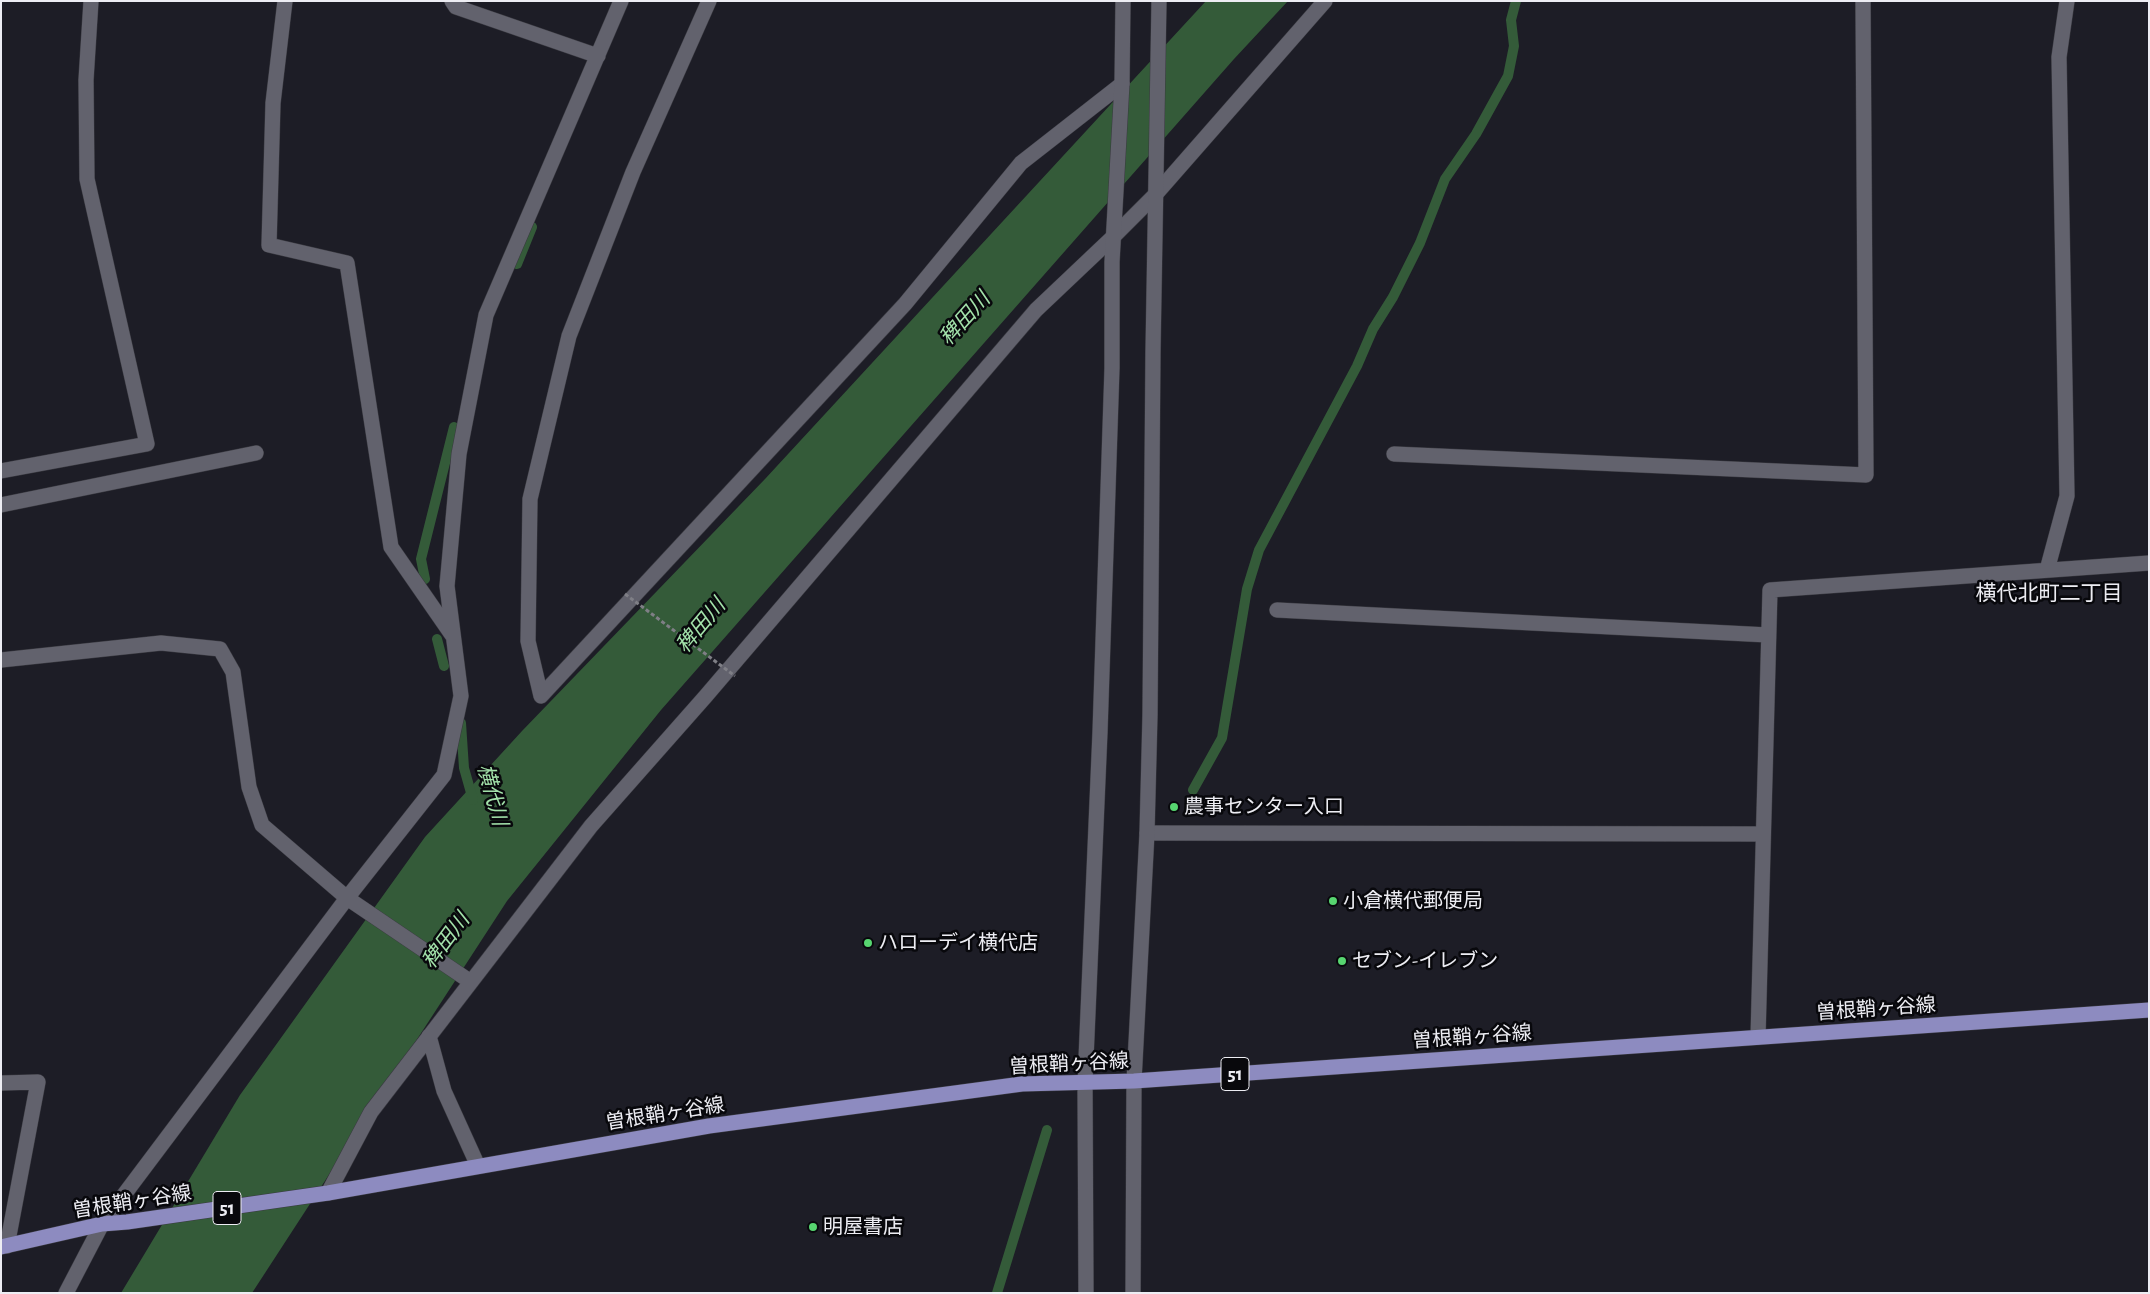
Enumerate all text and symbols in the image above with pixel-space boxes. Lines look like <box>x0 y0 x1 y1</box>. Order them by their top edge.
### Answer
water label: 稗田川 <box>935 287 995 351</box>
district label: 横代北町二丁目 <box>1976 581 2122 607</box>
water label: 稗田川 <box>671 594 731 658</box>
water label: 横代川 <box>472 761 512 829</box>
place label: 農事センター入口 <box>1184 795 1344 819</box>
marker: 農事センター入口 <box>1168 801 1180 813</box>
place label: 小倉横代郵便局 <box>1343 889 1483 913</box>
marker: 小倉横代郵便局 <box>1327 895 1339 907</box>
water label: 稗田川 <box>417 908 475 974</box>
place label: ハローデイ横代店 <box>878 931 1038 955</box>
marker: ハローデイ横代店 <box>862 937 874 949</box>
place label: セブン-イレブン <box>1352 949 1498 973</box>
marker: セブン-イレブン <box>1336 955 1348 967</box>
street label: 曽根鞘ヶ谷線 <box>1815 993 1937 1025</box>
street label: 曽根鞘ヶ谷線 <box>1411 1021 1533 1053</box>
street label: 曽根鞘ヶ谷線 <box>1008 1049 1130 1079</box>
road number: 51 <box>1221 1058 1249 1090</box>
street label: 曽根鞘ヶ谷線 <box>604 1093 726 1135</box>
street label: 曽根鞘ヶ谷線 <box>71 1181 193 1223</box>
road number: 51 <box>213 1192 241 1224</box>
place label: 明屋書店 <box>823 1215 903 1239</box>
marker: 明屋書店 <box>807 1221 819 1233</box>

